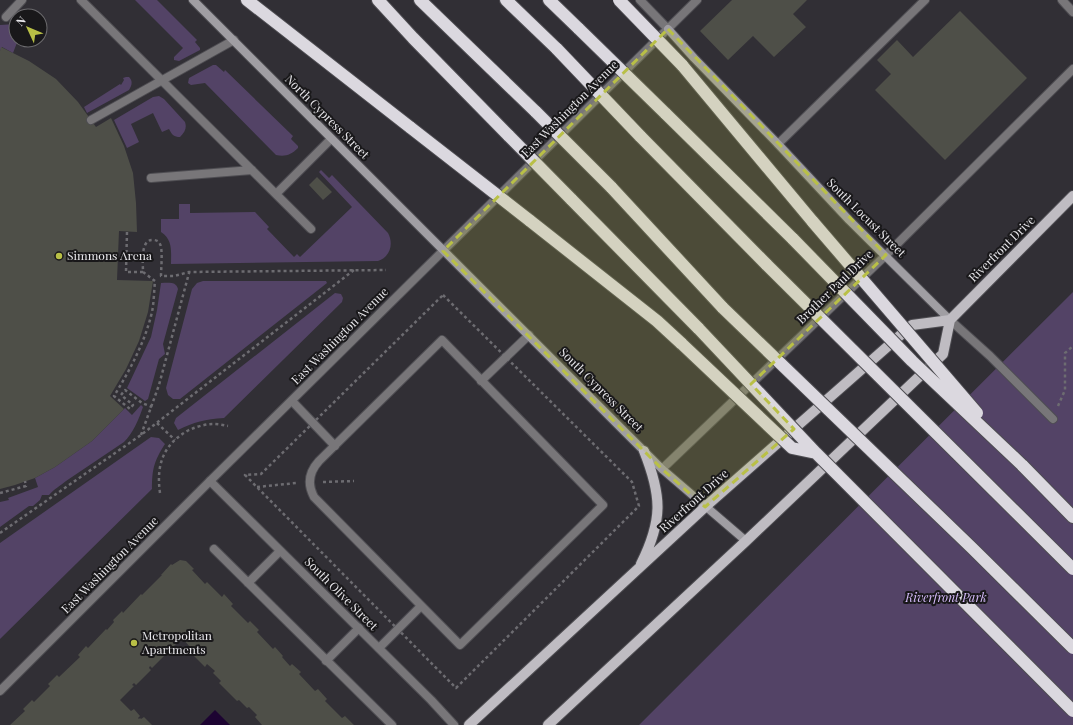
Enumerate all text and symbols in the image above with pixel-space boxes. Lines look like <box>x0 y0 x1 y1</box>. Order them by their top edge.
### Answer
north arrow <box>8 8 48 48</box>
text: N <box>12 13 29 29</box>
street label: East Washington Avenue <box>517 56 621 160</box>
street label: North Cypress Street <box>282 71 374 162</box>
street label: South Locust Street <box>824 174 910 261</box>
street label: Riverfront Drive <box>965 212 1038 285</box>
street label: Brother Paul Drive <box>793 246 876 327</box>
place label: Simmons Arena <box>67 247 152 263</box>
marker: Simmons Arena <box>54 251 64 261</box>
street label: East Washington Avenue <box>287 283 391 387</box>
street label: South Cypress Street <box>556 344 648 435</box>
street label: Riverfront Drive <box>655 465 731 536</box>
street label: East Washington Avenue <box>57 512 161 616</box>
street label: South Olive Street <box>302 553 382 634</box>
park label: Riverfront Park <box>904 589 987 605</box>
place label: Metropolitan Apartments <box>141 627 212 657</box>
marker: Metropolitan Apartments <box>129 638 139 648</box>

